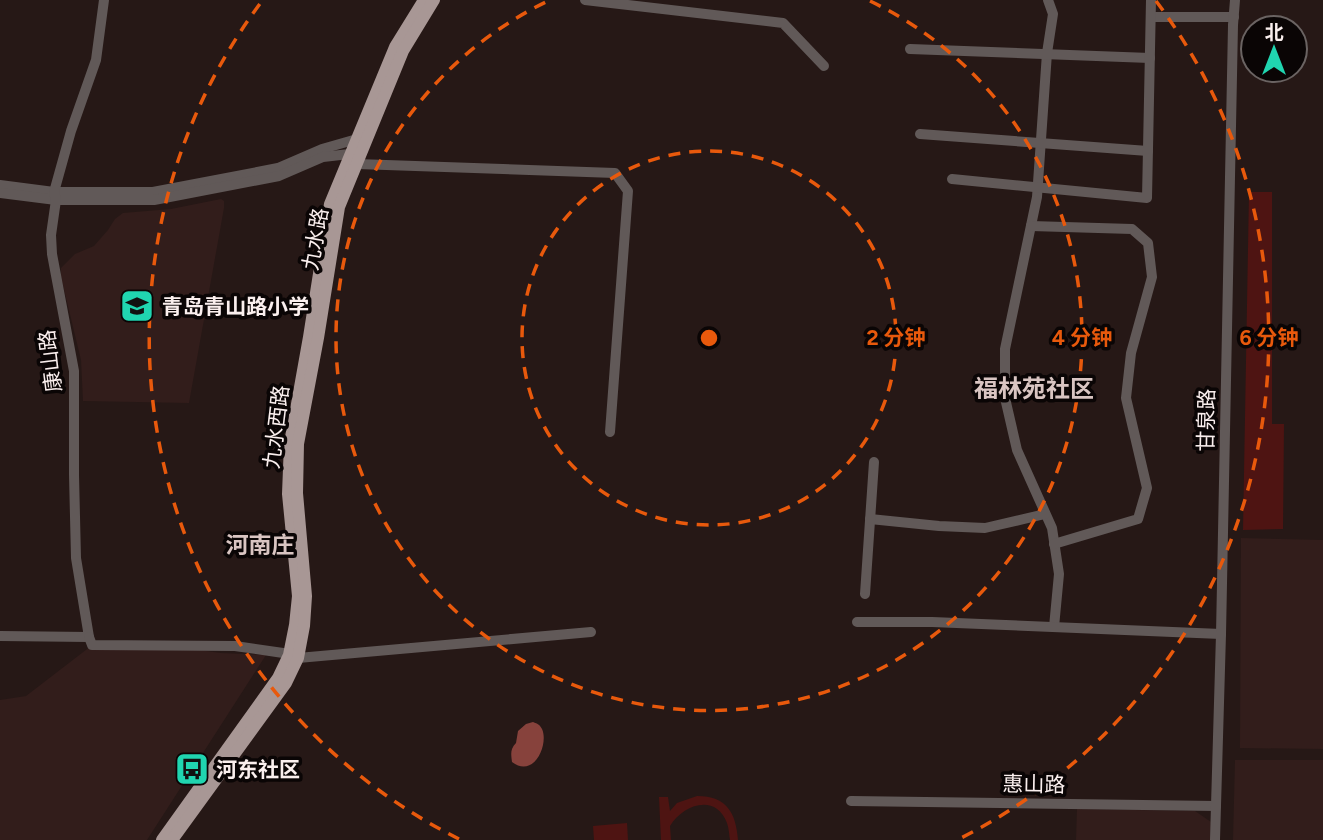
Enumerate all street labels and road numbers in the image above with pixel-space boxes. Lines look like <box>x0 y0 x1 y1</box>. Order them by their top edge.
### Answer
street label: 九水路 <box>297 206 333 272</box>
street label: 康山路 <box>34 328 66 394</box>
street label: 九水西路 <box>258 384 294 470</box>
street label: 甘泉路 <box>1193 388 1219 452</box>
street label: 惠山路 <box>1002 771 1066 797</box>

